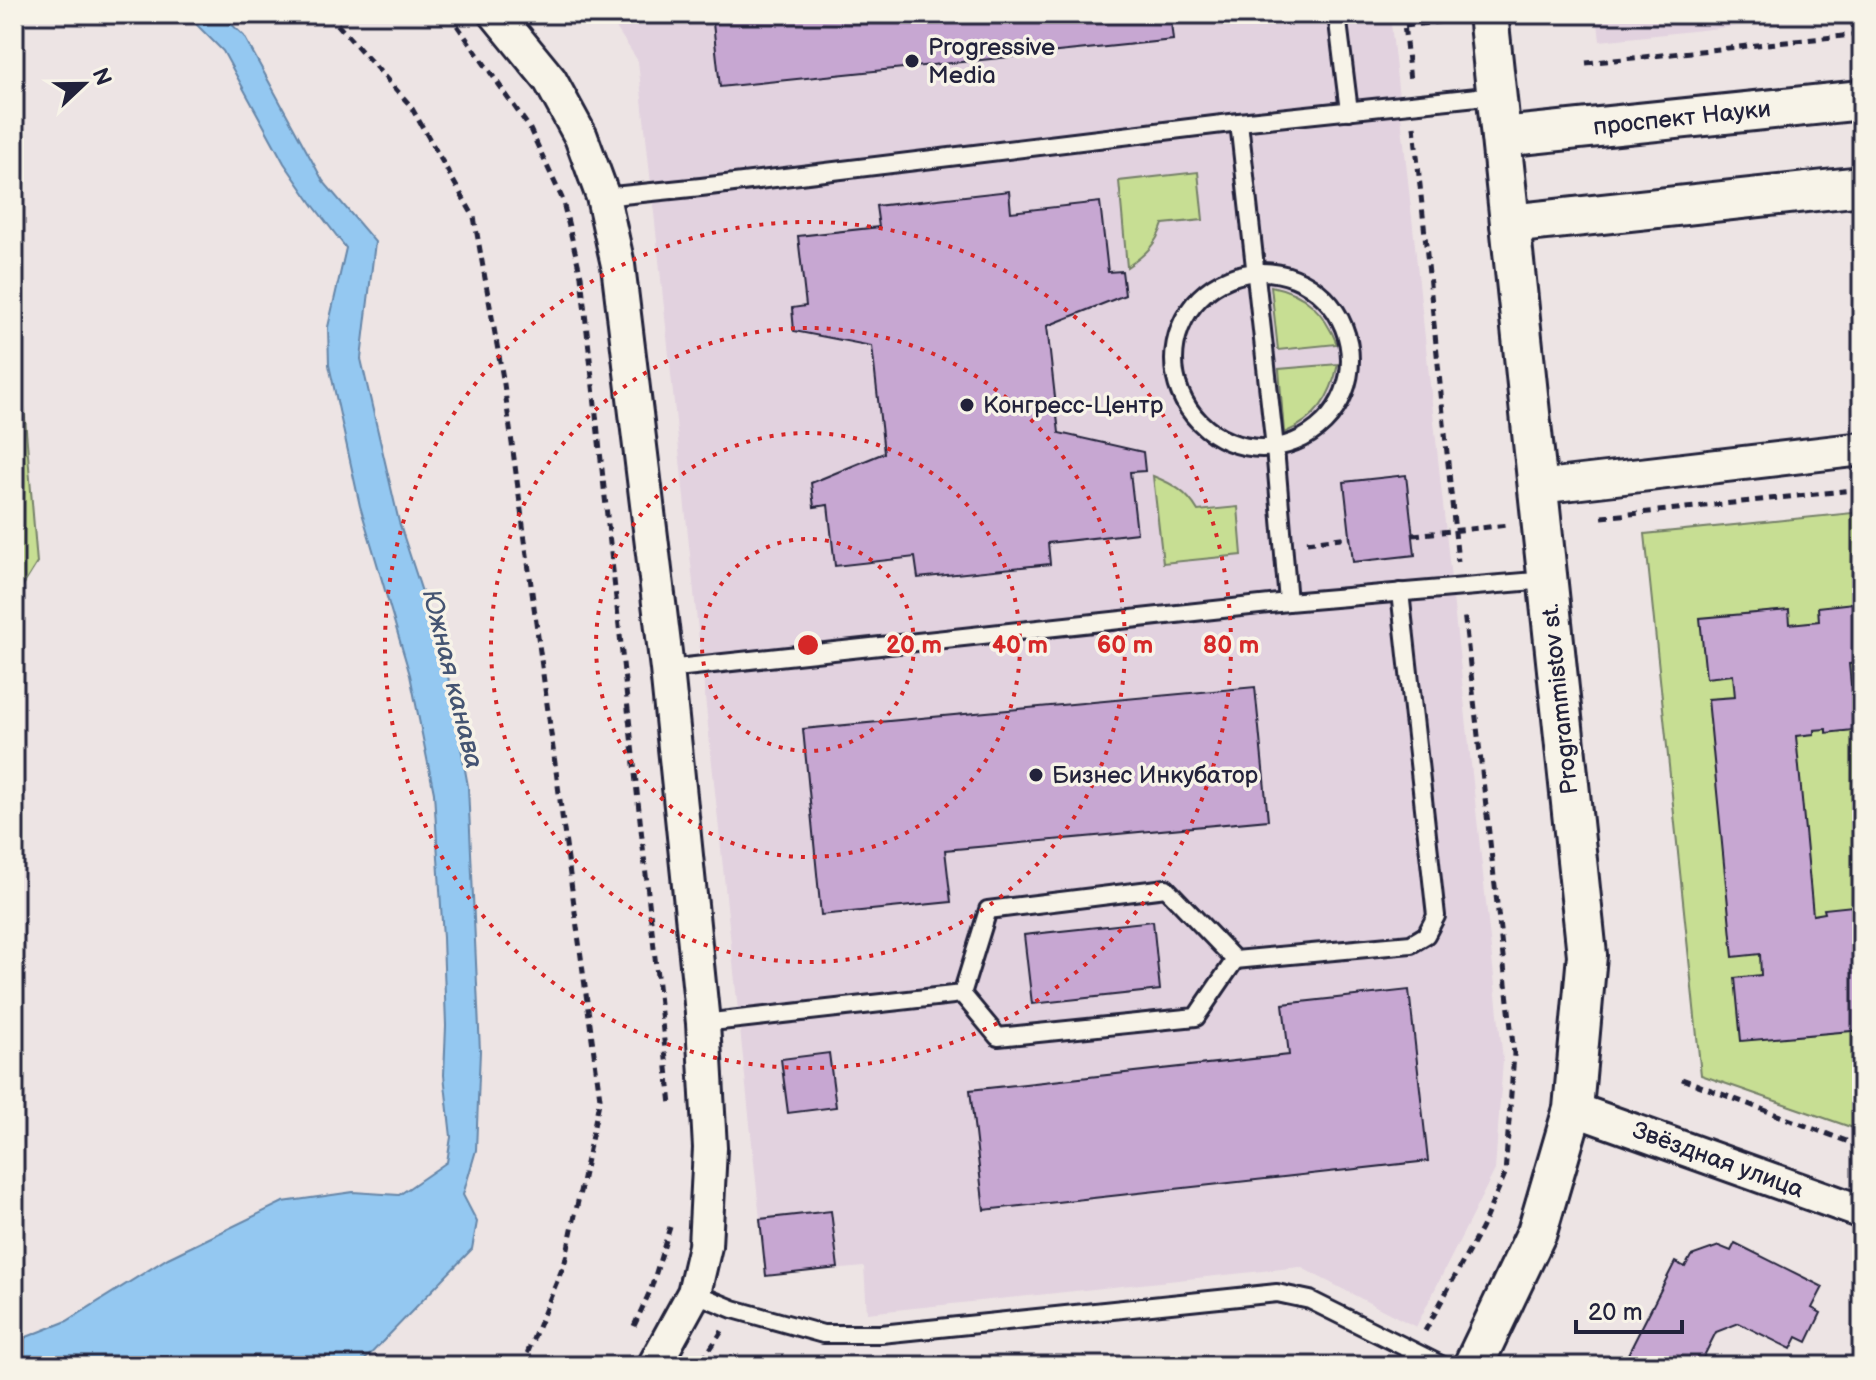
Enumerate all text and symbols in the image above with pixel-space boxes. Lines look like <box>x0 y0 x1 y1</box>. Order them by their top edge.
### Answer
place label: Progressive Media <box>928 33 1055 90</box>
north arrow <box>44 44 124 124</box>
marker: Progressive Media <box>903 52 921 70</box>
text: N <box>86 64 117 90</box>
street label: проспект Науки <box>1592 94 1772 142</box>
place label: Конгресс-Центр <box>983 391 1164 420</box>
marker: Конгресс-Центр <box>958 396 976 414</box>
water label: Южная канава <box>415 586 489 772</box>
street label: Programmistov st. <box>1536 602 1584 796</box>
centre of rings <box>794 631 822 659</box>
text: 20 m <box>886 631 942 660</box>
text: 40 m <box>992 631 1048 660</box>
text: 60 m <box>1097 631 1153 660</box>
text: 80 m <box>1203 631 1259 660</box>
place label: Бизнес Инкубатор <box>1052 761 1259 790</box>
marker: Бизнес Инкубатор <box>1027 766 1045 784</box>
street label: Звёздная улица <box>1628 1116 1808 1204</box>
scale bar <box>1576 1284 1682 1334</box>
text: 20 m <box>1588 1298 1643 1327</box>

